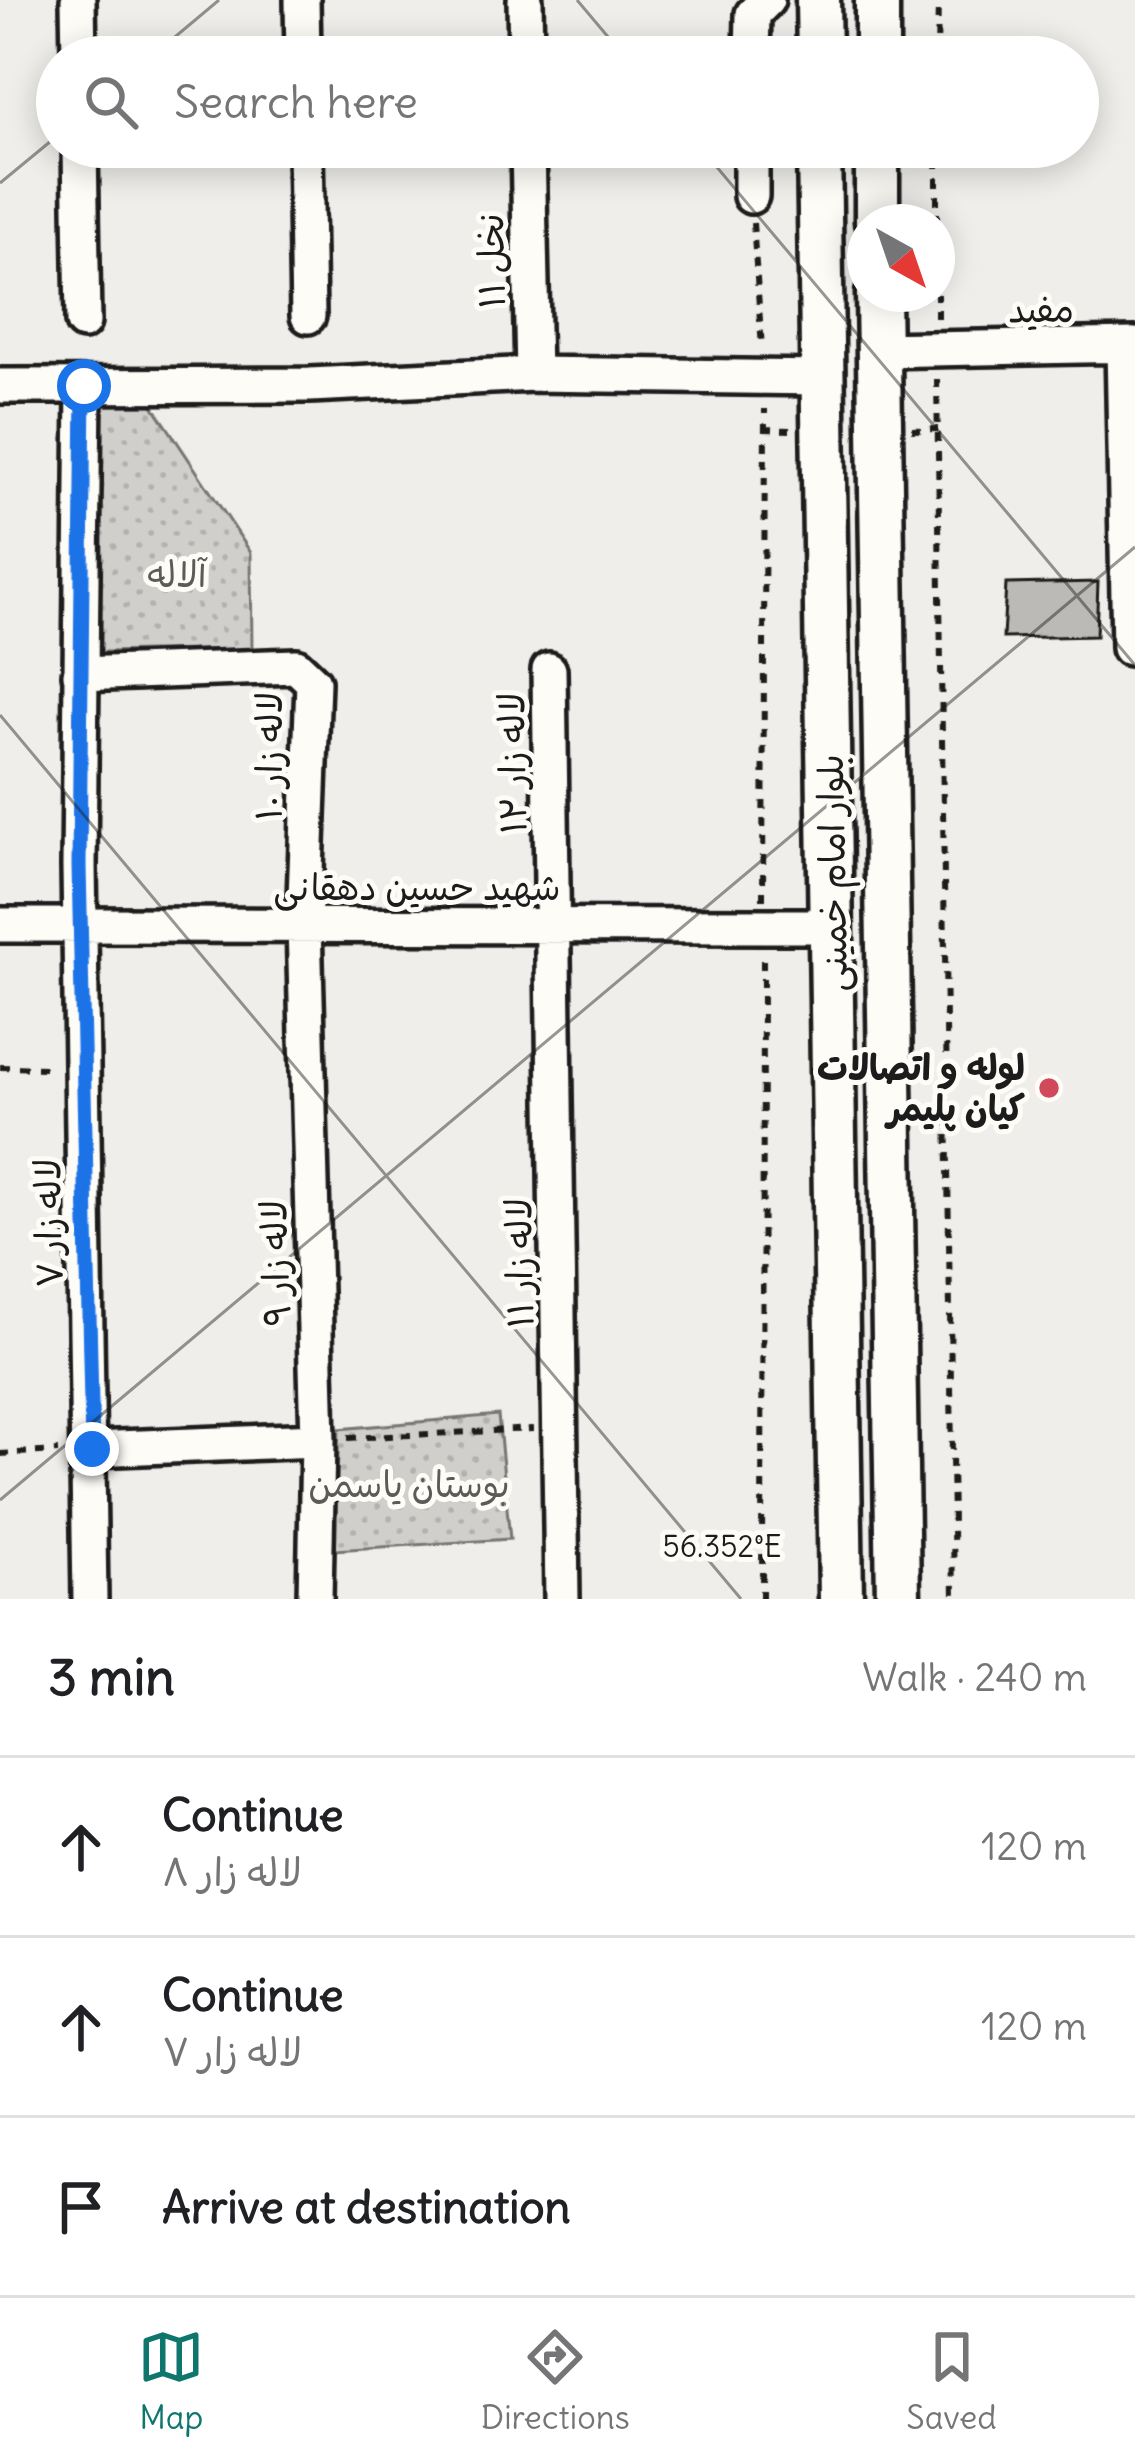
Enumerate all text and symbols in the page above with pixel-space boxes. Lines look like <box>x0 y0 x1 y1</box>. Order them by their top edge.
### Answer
search box <box>36 36 1099 168</box>
icon: search <box>78 69 144 135</box>
text: Search here <box>174 74 418 130</box>
north arrow <box>847 204 955 312</box>
street label: نخل ۱۱ <box>468 213 515 309</box>
street label: مفید <box>1008 286 1074 333</box>
route start <box>57 359 111 413</box>
park label: آلاله <box>147 552 209 597</box>
street label: لاله زار ۱۰ <box>247 692 292 820</box>
street label: لاله زار ۱۲ <box>489 692 536 834</box>
street label: بلوار امام خمینی <box>808 754 862 992</box>
street label: شهید حسین دهقانی <box>273 865 561 911</box>
place label: لوله و اتصالات کیان پلیمر <box>817 1045 1025 1132</box>
marker: لوله و اتصالات کیان پلیمر <box>1036 1075 1062 1101</box>
street label: لاله زار ۷ <box>25 1158 72 1288</box>
street label: لاله زار ۱۱ <box>496 1198 543 1328</box>
street label: لاله زار ۹ <box>251 1199 300 1327</box>
route end <box>65 1422 119 1476</box>
park label: بوستان یاسمن <box>308 1462 510 1507</box>
text: 56.352°E <box>662 1527 782 1565</box>
text: 3 min <box>48 1645 175 1709</box>
text: Walk · 240 m <box>862 1653 1087 1702</box>
text: Continue <box>162 1787 344 1843</box>
icon: ahead <box>48 1814 114 1880</box>
text: 120 m <box>981 1822 1087 1871</box>
text: لاله زار ۸ <box>162 1848 302 1897</box>
text: Continue <box>162 1967 344 2023</box>
icon: ahead <box>48 1994 114 2060</box>
text: 120 m <box>981 2002 1087 2051</box>
text: لاله زار ۷ <box>162 2028 302 2077</box>
icon: arrive <box>48 2174 114 2240</box>
text: Arrive at destination <box>162 2179 571 2235</box>
tab: Map <box>138 2324 204 2438</box>
tab: Directions <box>481 2324 630 2438</box>
tab: Saved <box>906 2324 997 2438</box>

